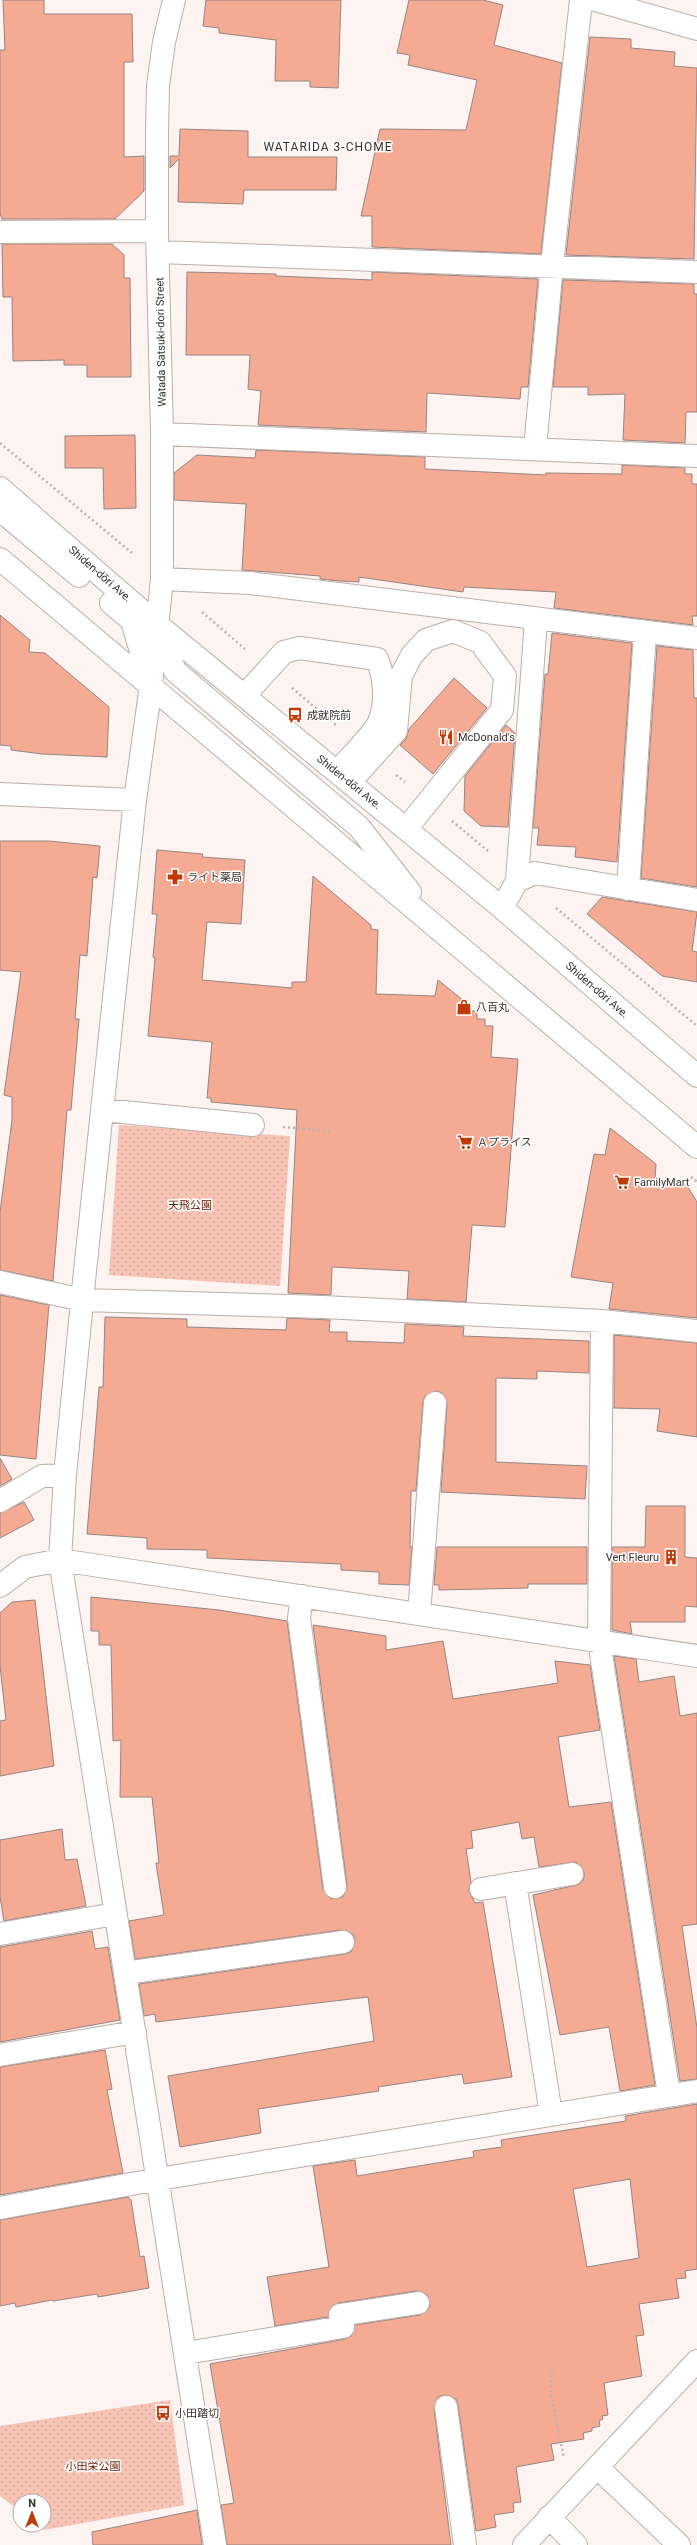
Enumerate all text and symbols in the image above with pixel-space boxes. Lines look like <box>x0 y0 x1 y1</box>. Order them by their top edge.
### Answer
district label: WATARIDA 3-CHOME <box>263 140 393 154</box>
street label: Watada Satsuki-dori Street <box>153 277 169 407</box>
street label: Shiden-dōri Ave. <box>66 543 134 605</box>
bus stop icon: 成就院前 <box>286 706 304 724</box>
place label: 成就院前 <box>307 709 351 722</box>
restaurant icon: McDonald's <box>437 728 455 746</box>
place label: McDonald's <box>458 731 515 744</box>
street label: Shiden-dōri Ave. <box>314 752 384 812</box>
pharmacy icon: ライト薬局 <box>166 868 184 886</box>
place label: ライト薬局 <box>187 871 242 884</box>
street label: Shiden-dōri Ave. <box>563 959 631 1021</box>
shop icon: 八百丸 <box>455 998 473 1016</box>
place label: 八百丸 <box>476 1001 509 1014</box>
supermarket icon: Ａプライス <box>456 1133 474 1151</box>
place label: Ａプライス <box>477 1136 532 1149</box>
supermarket icon: FamilyMart <box>613 1173 631 1191</box>
place label: FamilyMart <box>634 1176 690 1189</box>
park label: 天飛公園 <box>168 1199 212 1212</box>
building icon: Vert Fleuru <box>662 1548 680 1566</box>
place label: Vert Fleuru <box>606 1551 659 1564</box>
bus stop icon: 小田踏切 <box>154 2404 172 2422</box>
place label: 小田踏切 <box>175 2407 219 2420</box>
park label: 小田栄公園 <box>66 2460 121 2473</box>
north arrow <box>12 2493 52 2533</box>
text: N <box>28 2497 36 2510</box>

